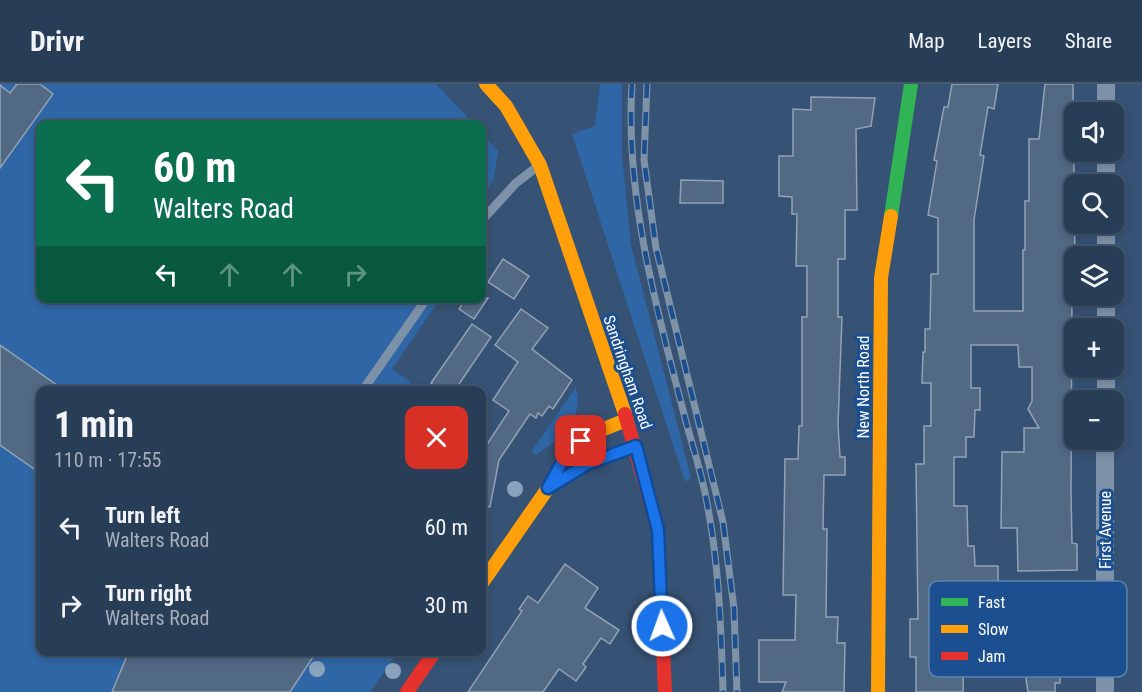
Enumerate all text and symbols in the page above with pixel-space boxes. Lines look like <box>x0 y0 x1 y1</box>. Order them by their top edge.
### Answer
text: Drivr <box>30 25 84 58</box>
text: Map <box>908 29 945 53</box>
text: Layers <box>978 29 1032 53</box>
text: Share <box>1065 29 1112 53</box>
map controls <box>1064 102 1124 450</box>
button: sound <box>1064 102 1124 162</box>
text: 60 m <box>153 143 236 192</box>
icon: left <box>54 144 132 222</box>
button: search <box>1064 174 1124 234</box>
text: Walters Road <box>153 193 294 225</box>
button: layers <box>1064 246 1124 306</box>
icon: left <box>150 258 183 291</box>
icon: ahead <box>213 258 246 291</box>
icon: ahead <box>276 258 309 291</box>
icon: right <box>339 258 372 291</box>
street label: Sandringham Road <box>599 313 656 432</box>
button: + <box>1064 318 1124 378</box>
street label: New North Road <box>854 336 873 438</box>
button: − <box>1064 390 1124 450</box>
text: 1 min <box>54 404 134 446</box>
button: close <box>405 406 468 469</box>
pin <box>555 415 606 466</box>
icon: arrive <box>564 424 597 457</box>
text: 110 m · 17:55 <box>54 448 161 472</box>
street label: First Avenue <box>1096 491 1115 569</box>
text: Turn left <box>105 503 180 528</box>
icon: left <box>54 511 87 544</box>
text: 60 m <box>425 515 468 540</box>
text: Walters Road <box>105 528 209 552</box>
text: Turn right <box>105 581 192 606</box>
legend <box>929 581 1127 677</box>
icon: right <box>54 589 87 622</box>
text: 30 m <box>425 593 468 618</box>
text: Fast <box>978 593 1005 612</box>
position arrow <box>630 594 694 658</box>
text: Walters Road <box>105 606 209 630</box>
text: Slow <box>978 620 1008 639</box>
text: Jam <box>978 647 1005 666</box>

